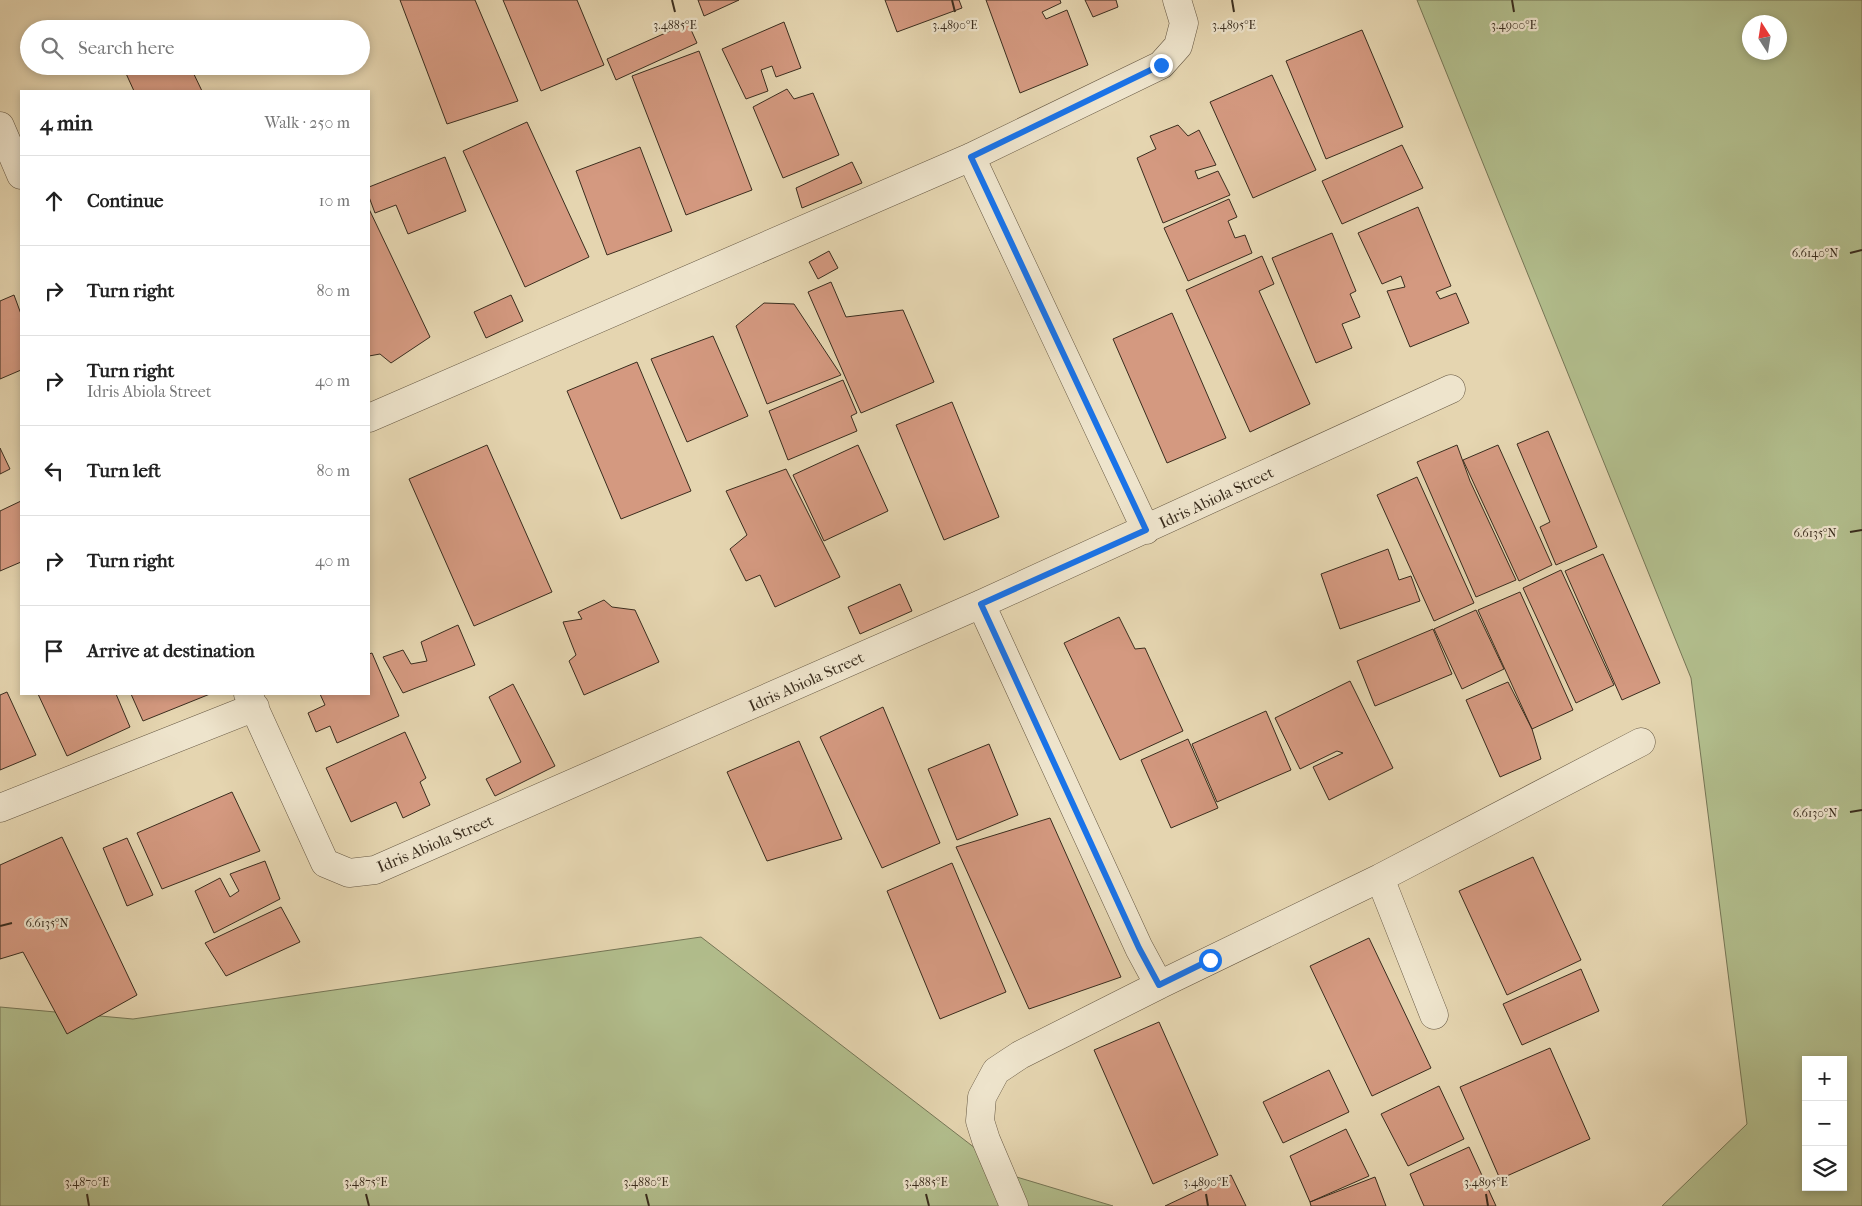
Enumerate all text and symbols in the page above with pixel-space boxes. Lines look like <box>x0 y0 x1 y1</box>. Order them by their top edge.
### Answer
north arrow <box>1742 15 1787 60</box>
text: 3.4885°E <box>653 18 697 32</box>
text: 3.4890°E <box>932 18 978 32</box>
text: 3.4895°E <box>1212 18 1256 32</box>
text: 3.4900°E <box>1491 18 1537 32</box>
search box <box>20 20 370 75</box>
icon: search <box>38 34 66 62</box>
text: Search here <box>78 37 174 59</box>
route end <box>1150 54 1173 77</box>
text: 4 min <box>40 111 93 135</box>
text: Walk · 250 m <box>265 113 350 132</box>
icon: ahead <box>40 187 68 215</box>
text: Continue <box>87 190 163 212</box>
text: 10 m <box>319 191 350 210</box>
text: 6.6140°N <box>1792 246 1838 260</box>
icon: right <box>40 277 68 305</box>
text: Turn right <box>87 280 174 302</box>
text: 80 m <box>316 281 350 300</box>
text: Turn right <box>87 360 174 382</box>
icon: right <box>40 367 68 395</box>
text: 40 m <box>315 371 350 390</box>
text: Idris Abiola Street <box>87 382 211 401</box>
icon: left <box>40 457 68 485</box>
text: Turn left <box>87 460 161 482</box>
text: 80 m <box>316 461 350 480</box>
street label: Idris Abiola Street <box>1156 462 1277 532</box>
text: 6.6135°N <box>1793 526 1837 540</box>
icon: right <box>40 547 68 575</box>
text: Turn right <box>87 550 174 572</box>
text: 40 m <box>315 551 350 570</box>
icon: arrive <box>40 637 68 665</box>
text: Arrive at destination <box>87 640 255 662</box>
street label: Idris Abiola Street <box>746 647 867 715</box>
text: 6.6130°N <box>1793 806 1837 820</box>
street label: Idris Abiola Street <box>374 810 496 877</box>
text: 6.6135°N <box>25 916 69 930</box>
route start <box>1199 949 1222 972</box>
map controls <box>1802 1056 1847 1191</box>
button: + <box>1802 1056 1847 1101</box>
button: − <box>1802 1101 1847 1146</box>
button: layers <box>1802 1146 1847 1191</box>
text: 3.4870°E <box>65 1175 109 1189</box>
text: 3.4875°E <box>344 1175 388 1189</box>
text: 3.4880°E <box>623 1175 669 1189</box>
text: 3.4885°E <box>904 1175 948 1189</box>
text: 3.4890°E <box>1183 1175 1229 1189</box>
text: 3.4895°E <box>1464 1175 1508 1189</box>

